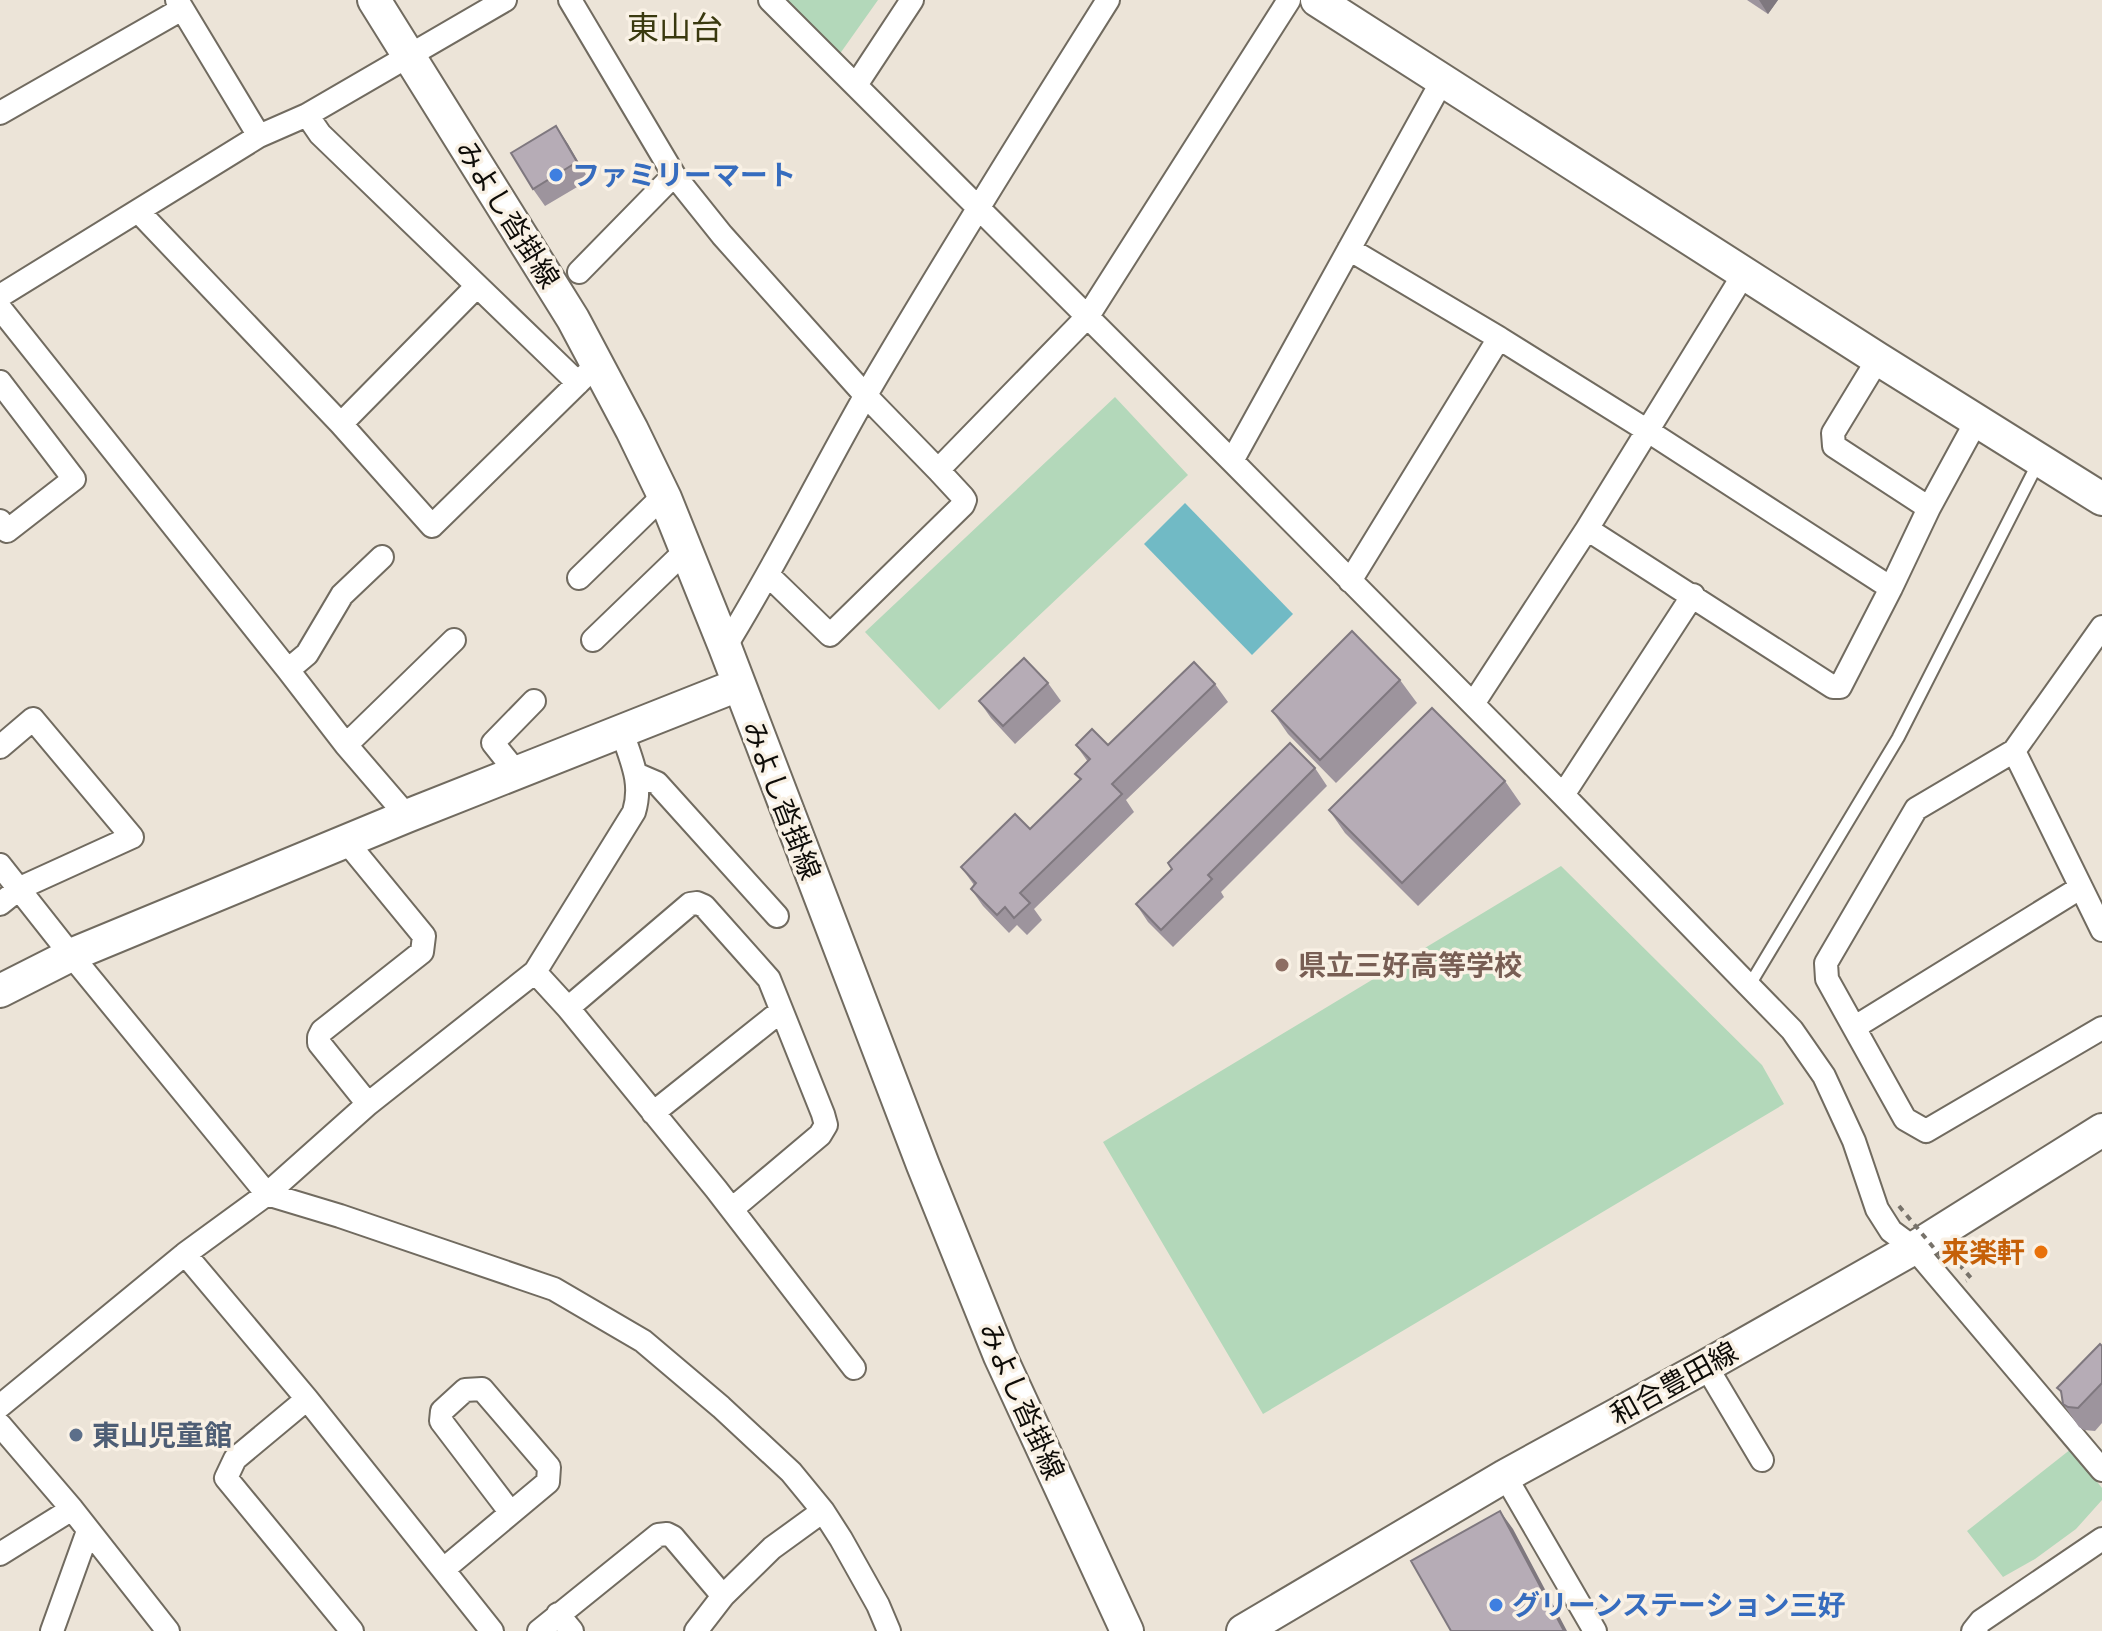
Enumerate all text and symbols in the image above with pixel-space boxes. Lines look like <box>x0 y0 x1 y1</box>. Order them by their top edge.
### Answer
district label: 東山台 <box>627 6 723 49</box>
street label: みよし沓掛線 <box>447 133 569 295</box>
place label: ファミリーマート <box>572 156 796 194</box>
marker: ファミリーマート <box>547 166 565 184</box>
street label: みよし沓掛線 <box>734 715 830 885</box>
place label: 県立三好高等学校 <box>1298 946 1522 984</box>
marker: 県立三好高等学校 <box>1273 956 1291 974</box>
place label: 来楽軒 <box>1941 1233 2025 1271</box>
marker: 来楽軒 <box>2032 1243 2050 1261</box>
street label: みよし沓掛線 <box>970 1317 1074 1485</box>
street label: 和合豊田線 <box>1604 1332 1744 1434</box>
place label: 東山児童館 <box>92 1416 232 1454</box>
marker: 東山児童館 <box>67 1426 85 1444</box>
place label: グリーンステーション三好 <box>1512 1586 1845 1624</box>
marker: グリーンステーション三好 <box>1487 1596 1505 1614</box>

